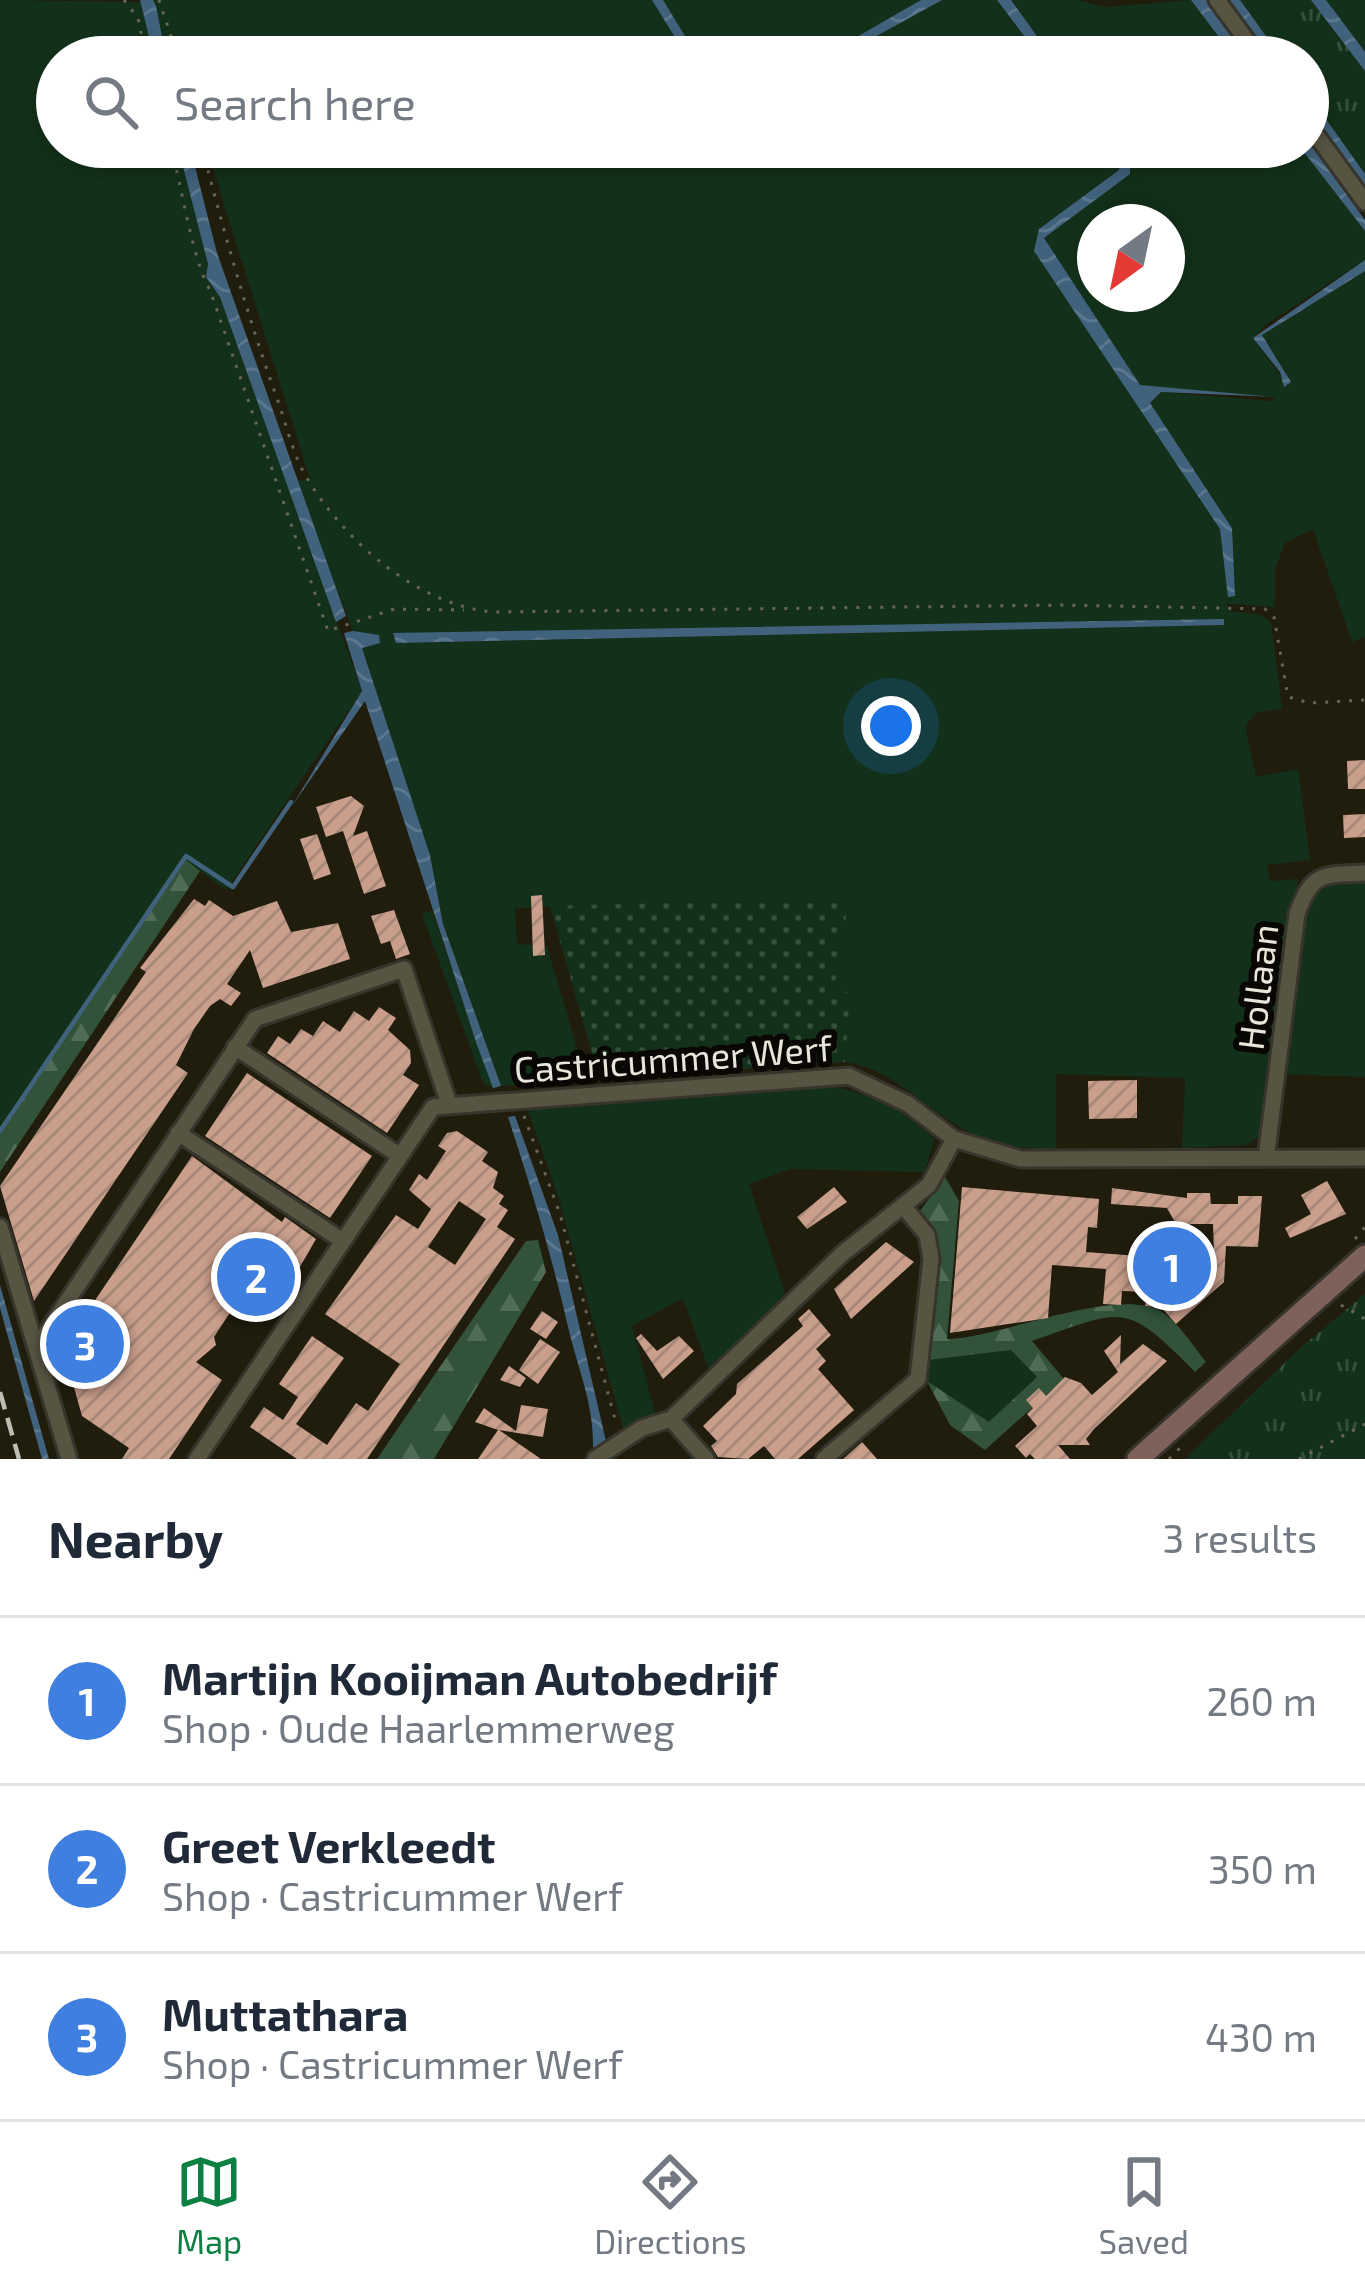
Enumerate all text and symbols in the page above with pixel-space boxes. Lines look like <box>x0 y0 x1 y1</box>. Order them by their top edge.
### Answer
search box <box>36 36 1329 168</box>
icon: search <box>78 69 144 135</box>
text: Search here <box>174 75 416 129</box>
north arrow <box>1077 204 1185 312</box>
your location <box>861 696 921 756</box>
street label: Hollaan <box>1227 922 1286 1052</box>
street label: Castricummer Werf <box>513 1025 834 1090</box>
pin: 1 <box>1133 1221 1211 1311</box>
pin: 2 <box>217 1232 295 1322</box>
pin: 3 <box>46 1299 124 1389</box>
text: Nearby <box>48 1507 223 1568</box>
text: 3 results <box>1163 1514 1317 1561</box>
text: Martijn Kooijman Autobedrijf <box>162 1650 777 1704</box>
text: 1 <box>79 1677 95 1724</box>
text: 260 m <box>1206 1677 1317 1724</box>
text: Shop · Oude Haarlemmerweg <box>162 1704 675 1751</box>
text: Greet Verkleedt <box>162 1818 496 1872</box>
text: 2 <box>76 1845 98 1892</box>
text: 350 m <box>1208 1845 1317 1892</box>
text: Shop · Castricummer Werf <box>162 1872 623 1919</box>
text: Muttathara <box>162 1986 408 2040</box>
text: 3 <box>76 2013 98 2060</box>
text: 430 m <box>1205 2013 1317 2060</box>
text: Shop · Castricummer Werf <box>162 2040 623 2087</box>
tab: Map <box>176 2149 242 2261</box>
tab: Directions <box>594 2149 746 2261</box>
tab: Saved <box>1098 2149 1189 2261</box>

